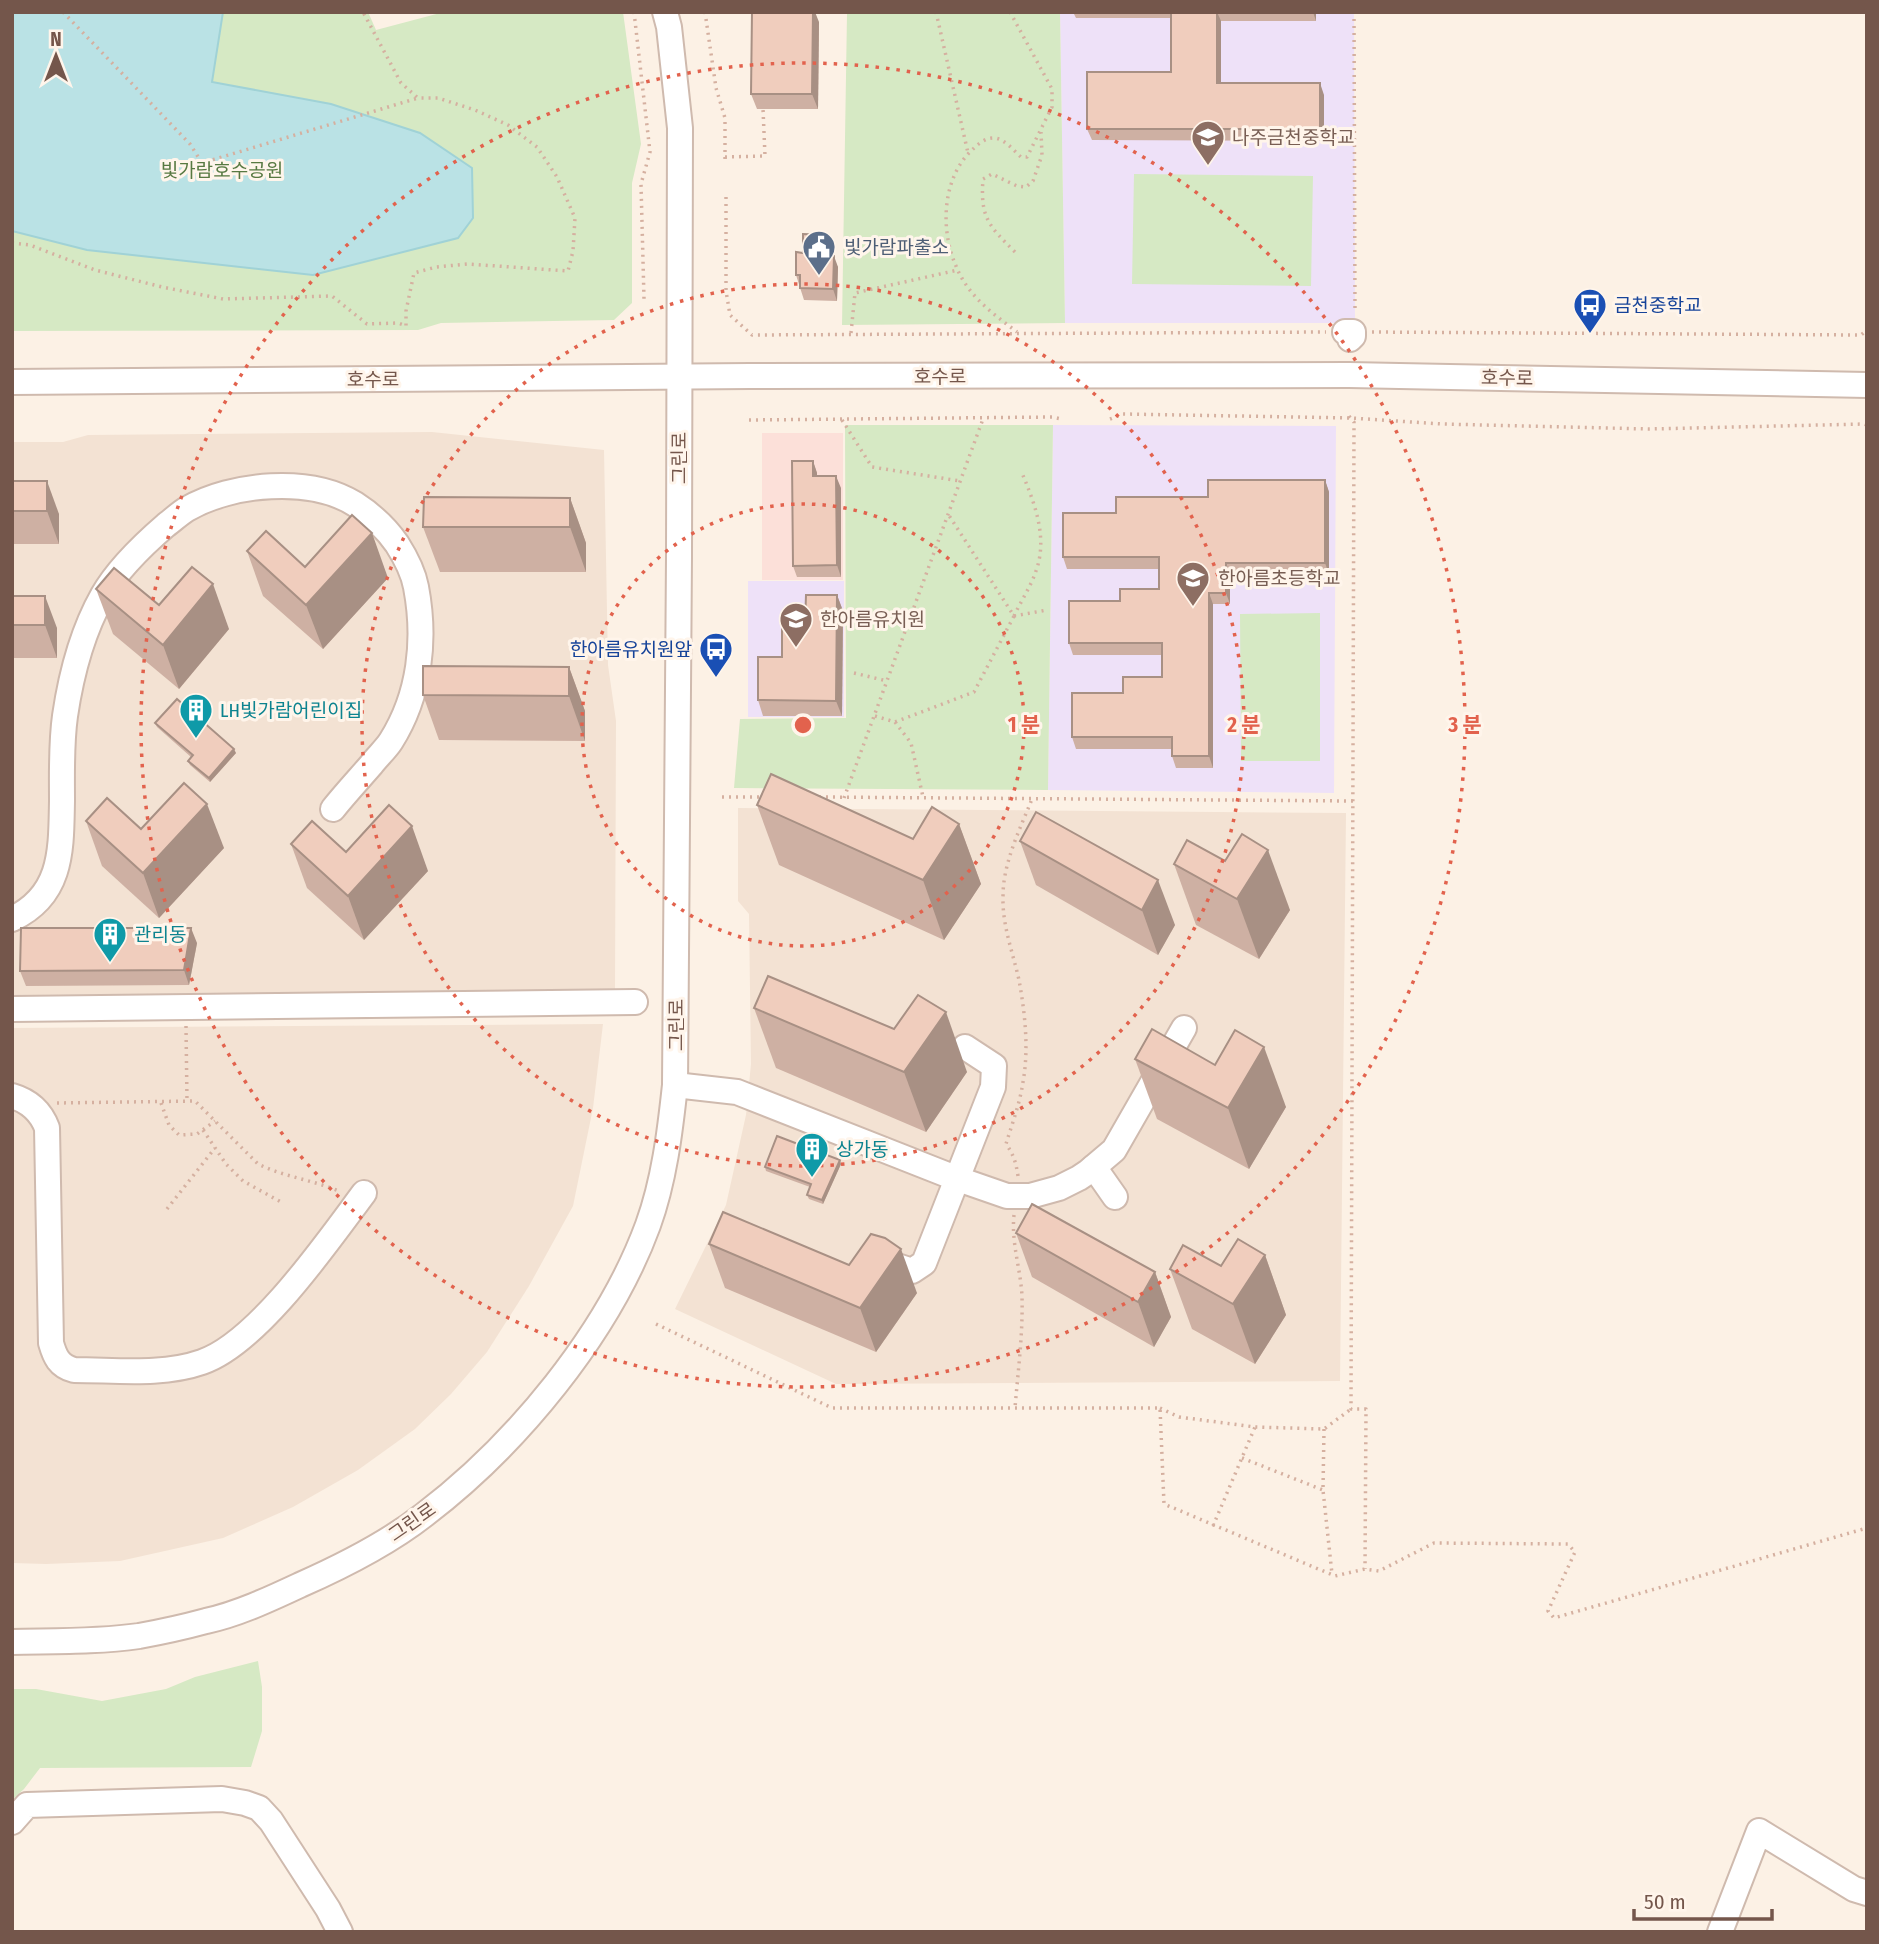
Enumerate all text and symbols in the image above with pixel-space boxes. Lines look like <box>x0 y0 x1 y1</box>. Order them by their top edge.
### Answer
north arrow <box>21 21 91 91</box>
text: N <box>50 28 62 51</box>
school or university icon: 나주금천중학교 <box>1189 118 1227 167</box>
place label: 나주금천중학교 <box>1232 126 1354 149</box>
park label: 빛가람호수공원 <box>161 159 283 182</box>
public building icon: 빛가람파출소 <box>800 228 838 277</box>
place label: 빛가람파출소 <box>844 236 949 259</box>
bus stop icon: 금천중학교 <box>1571 286 1609 335</box>
place label: 금천중학교 <box>1614 294 1701 317</box>
street label: 호수로 <box>914 365 966 388</box>
street label: 호수로 <box>1481 366 1533 390</box>
street label: 호수로 <box>347 368 399 391</box>
street label: 그린로 <box>668 432 691 484</box>
school or university icon: 한아름초등학교 <box>1174 559 1212 608</box>
place label: 한아름초등학교 <box>1218 567 1340 590</box>
school or university icon: 한아름유치원 <box>777 600 815 649</box>
place label: 한아름유치원 <box>820 608 925 631</box>
bus stop icon: 한아름유치원앞 <box>697 630 735 679</box>
place label: 한아름유치원앞 <box>570 638 693 661</box>
building icon: LH빛가람어린이집 <box>177 691 215 740</box>
place label: LH빛가람어린이집 <box>220 699 362 722</box>
text: 1 분 <box>1008 712 1040 738</box>
text: 2 분 <box>1226 712 1261 738</box>
text: 3 분 <box>1447 712 1482 738</box>
centre of rings <box>791 713 815 737</box>
building icon: 관리동 <box>91 915 129 964</box>
place label: 관리동 <box>134 923 186 946</box>
street label: 그린로 <box>665 999 688 1051</box>
building icon: 상가동 <box>793 1130 831 1179</box>
place label: 상가동 <box>836 1138 888 1161</box>
street label: 그린로 <box>384 1498 440 1546</box>
scale bar <box>1634 1878 1772 1922</box>
text: 50 m <box>1644 1889 1686 1915</box>

